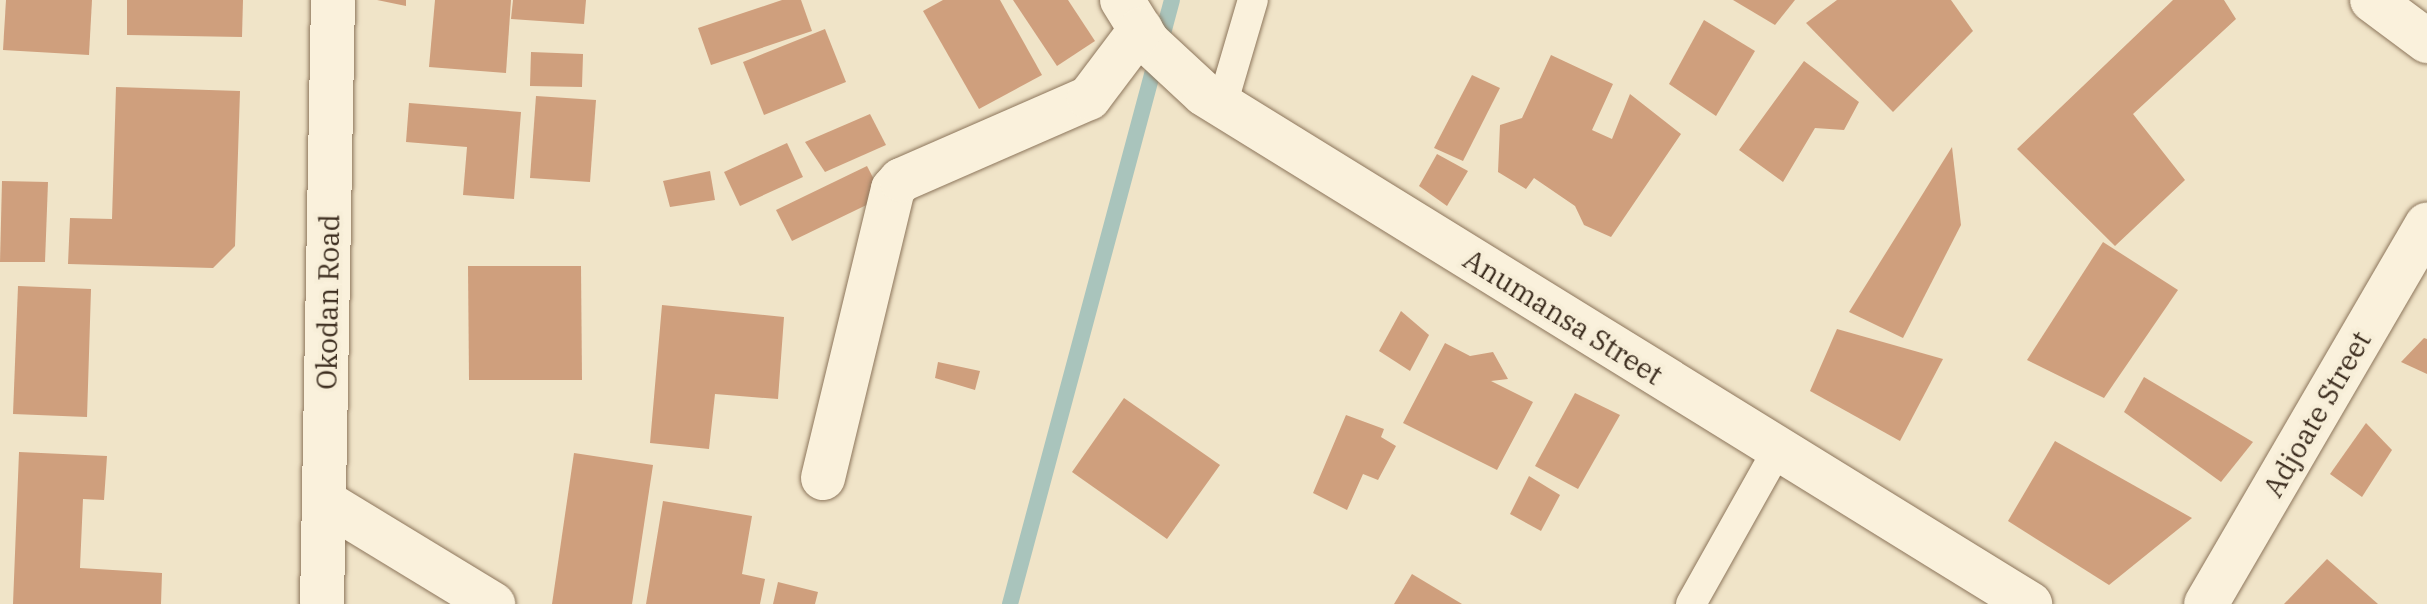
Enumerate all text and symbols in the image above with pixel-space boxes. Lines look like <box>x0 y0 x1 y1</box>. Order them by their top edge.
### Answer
street label: Okodan Road <box>310 214 346 390</box>
street label: Anumansa Street <box>1457 242 1669 392</box>
street label: Adjoate Street <box>2256 325 2378 503</box>

